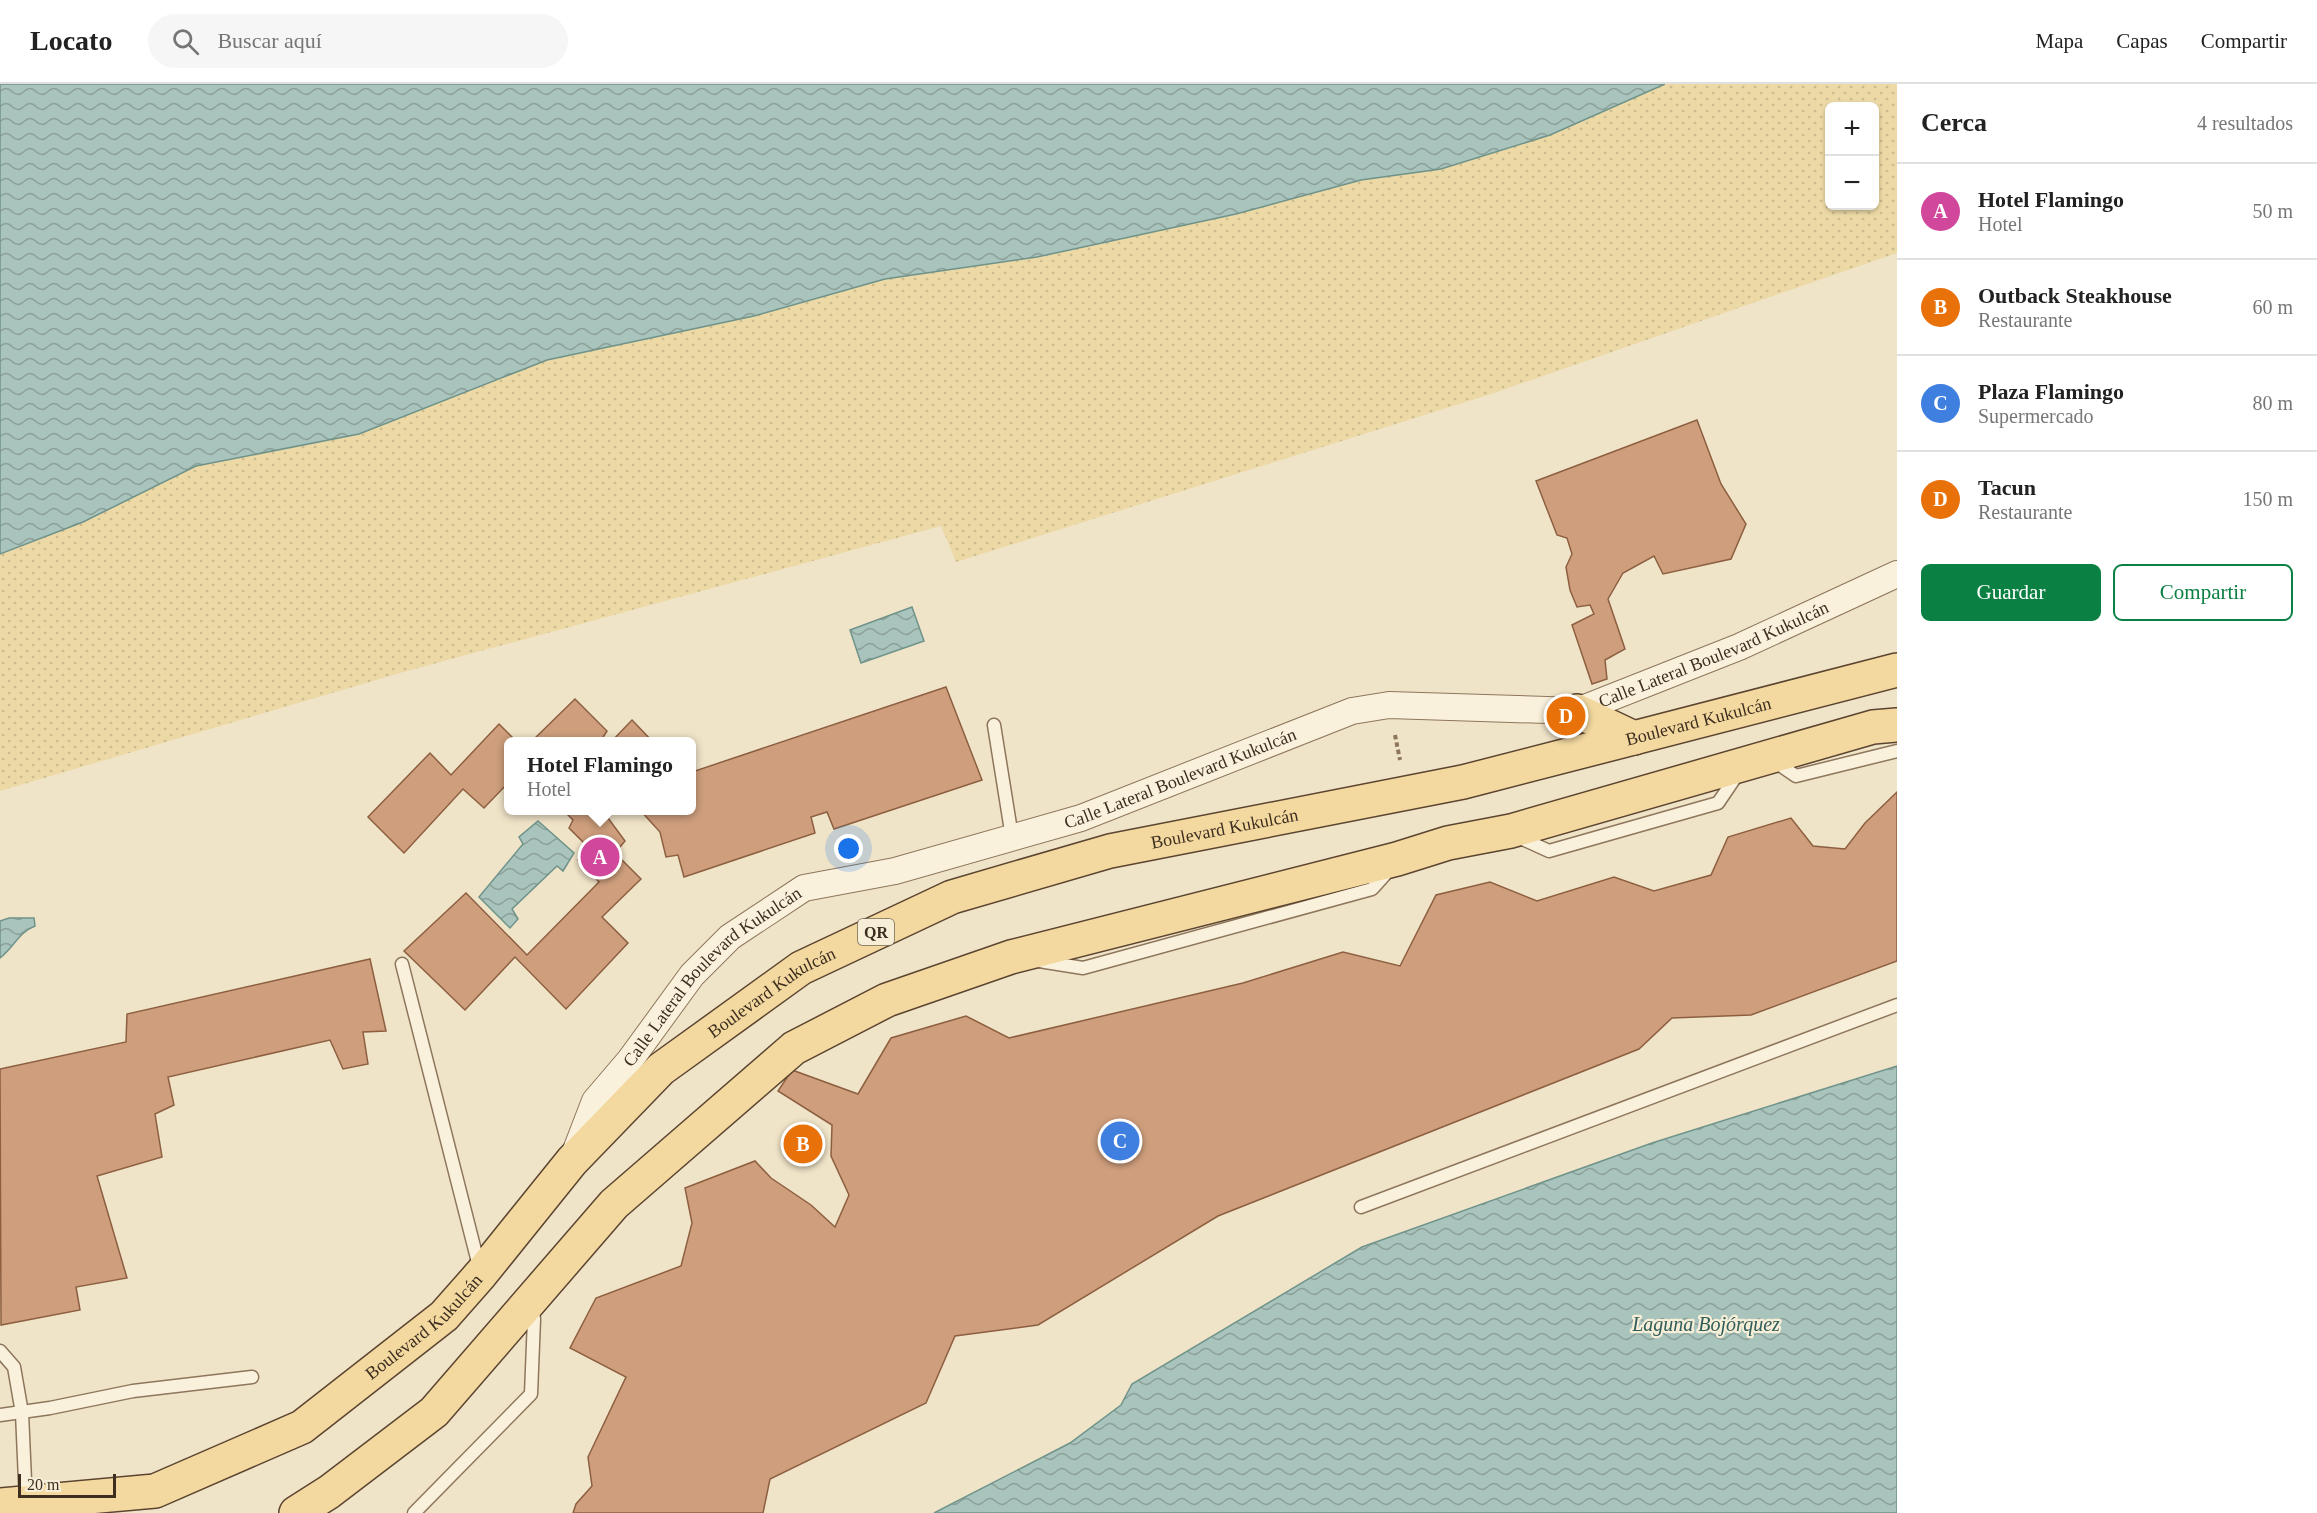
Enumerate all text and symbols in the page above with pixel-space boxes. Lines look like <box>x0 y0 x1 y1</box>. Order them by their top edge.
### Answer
search box <box>148 14 568 68</box>
text: Locato <box>30 25 112 56</box>
icon: search <box>169 25 202 58</box>
text: Buscar aquí <box>217 28 322 53</box>
text: Mapa <box>2036 29 2083 53</box>
text: Capas <box>2116 29 2168 53</box>
text: Compartir <box>2201 29 2287 53</box>
map controls <box>1825 102 1879 210</box>
button: + <box>1825 102 1879 156</box>
text: Cerca <box>1921 108 1987 137</box>
text: 4 resultados <box>2197 112 2293 134</box>
button: − <box>1825 156 1879 210</box>
text: Hotel Flamingo <box>1978 187 2124 212</box>
text: A <box>1933 200 1948 222</box>
text: 50 m <box>2252 200 2293 222</box>
text: Hotel <box>1978 213 2022 235</box>
text: Outback Steakhouse <box>1978 283 2172 308</box>
text: B <box>1934 296 1947 318</box>
text: 60 m <box>2252 296 2293 318</box>
text: Restaurante <box>1978 309 2072 331</box>
text: Plaza Flamingo <box>1978 379 2124 404</box>
text: C <box>1933 392 1948 414</box>
text: 80 m <box>2252 392 2293 414</box>
text: Supermercado <box>1978 405 2094 427</box>
text: Tacun <box>1978 475 2036 500</box>
text: D <box>1933 488 1948 510</box>
text: 150 m <box>2242 488 2293 510</box>
text: Restaurante <box>1978 501 2072 523</box>
button: Guardar <box>1921 564 2101 621</box>
button: Compartir <box>2113 564 2293 621</box>
street label: Calle Lateral Boulevard Kukulcán <box>1596 597 1832 712</box>
street label: Boulevard Kukulcán <box>1623 693 1773 750</box>
pin: D <box>1546 694 1586 738</box>
street label: Calle Lateral Boulevard Kukulcán <box>1061 724 1299 832</box>
popup <box>504 737 696 815</box>
text: Hotel Flamingo <box>527 752 673 777</box>
text: Hotel <box>527 778 571 800</box>
street label: Boulevard Kukulcán <box>1150 804 1300 854</box>
pin: A <box>580 834 620 880</box>
your location <box>834 834 863 863</box>
street label: Calle Lateral Boulevard Kukulcán <box>619 884 809 1074</box>
road number: QR <box>858 919 894 945</box>
street label: Boulevard Kukulcán <box>704 943 842 1043</box>
pin: C <box>1100 1118 1140 1164</box>
pin: B <box>784 1122 822 1166</box>
street label: Boulevard Kukulcán <box>361 1270 486 1384</box>
water label: Laguna Bojórquez <box>1631 1313 1780 1336</box>
scale bar <box>18 1471 116 1498</box>
text: 20 m <box>27 1476 59 1493</box>

